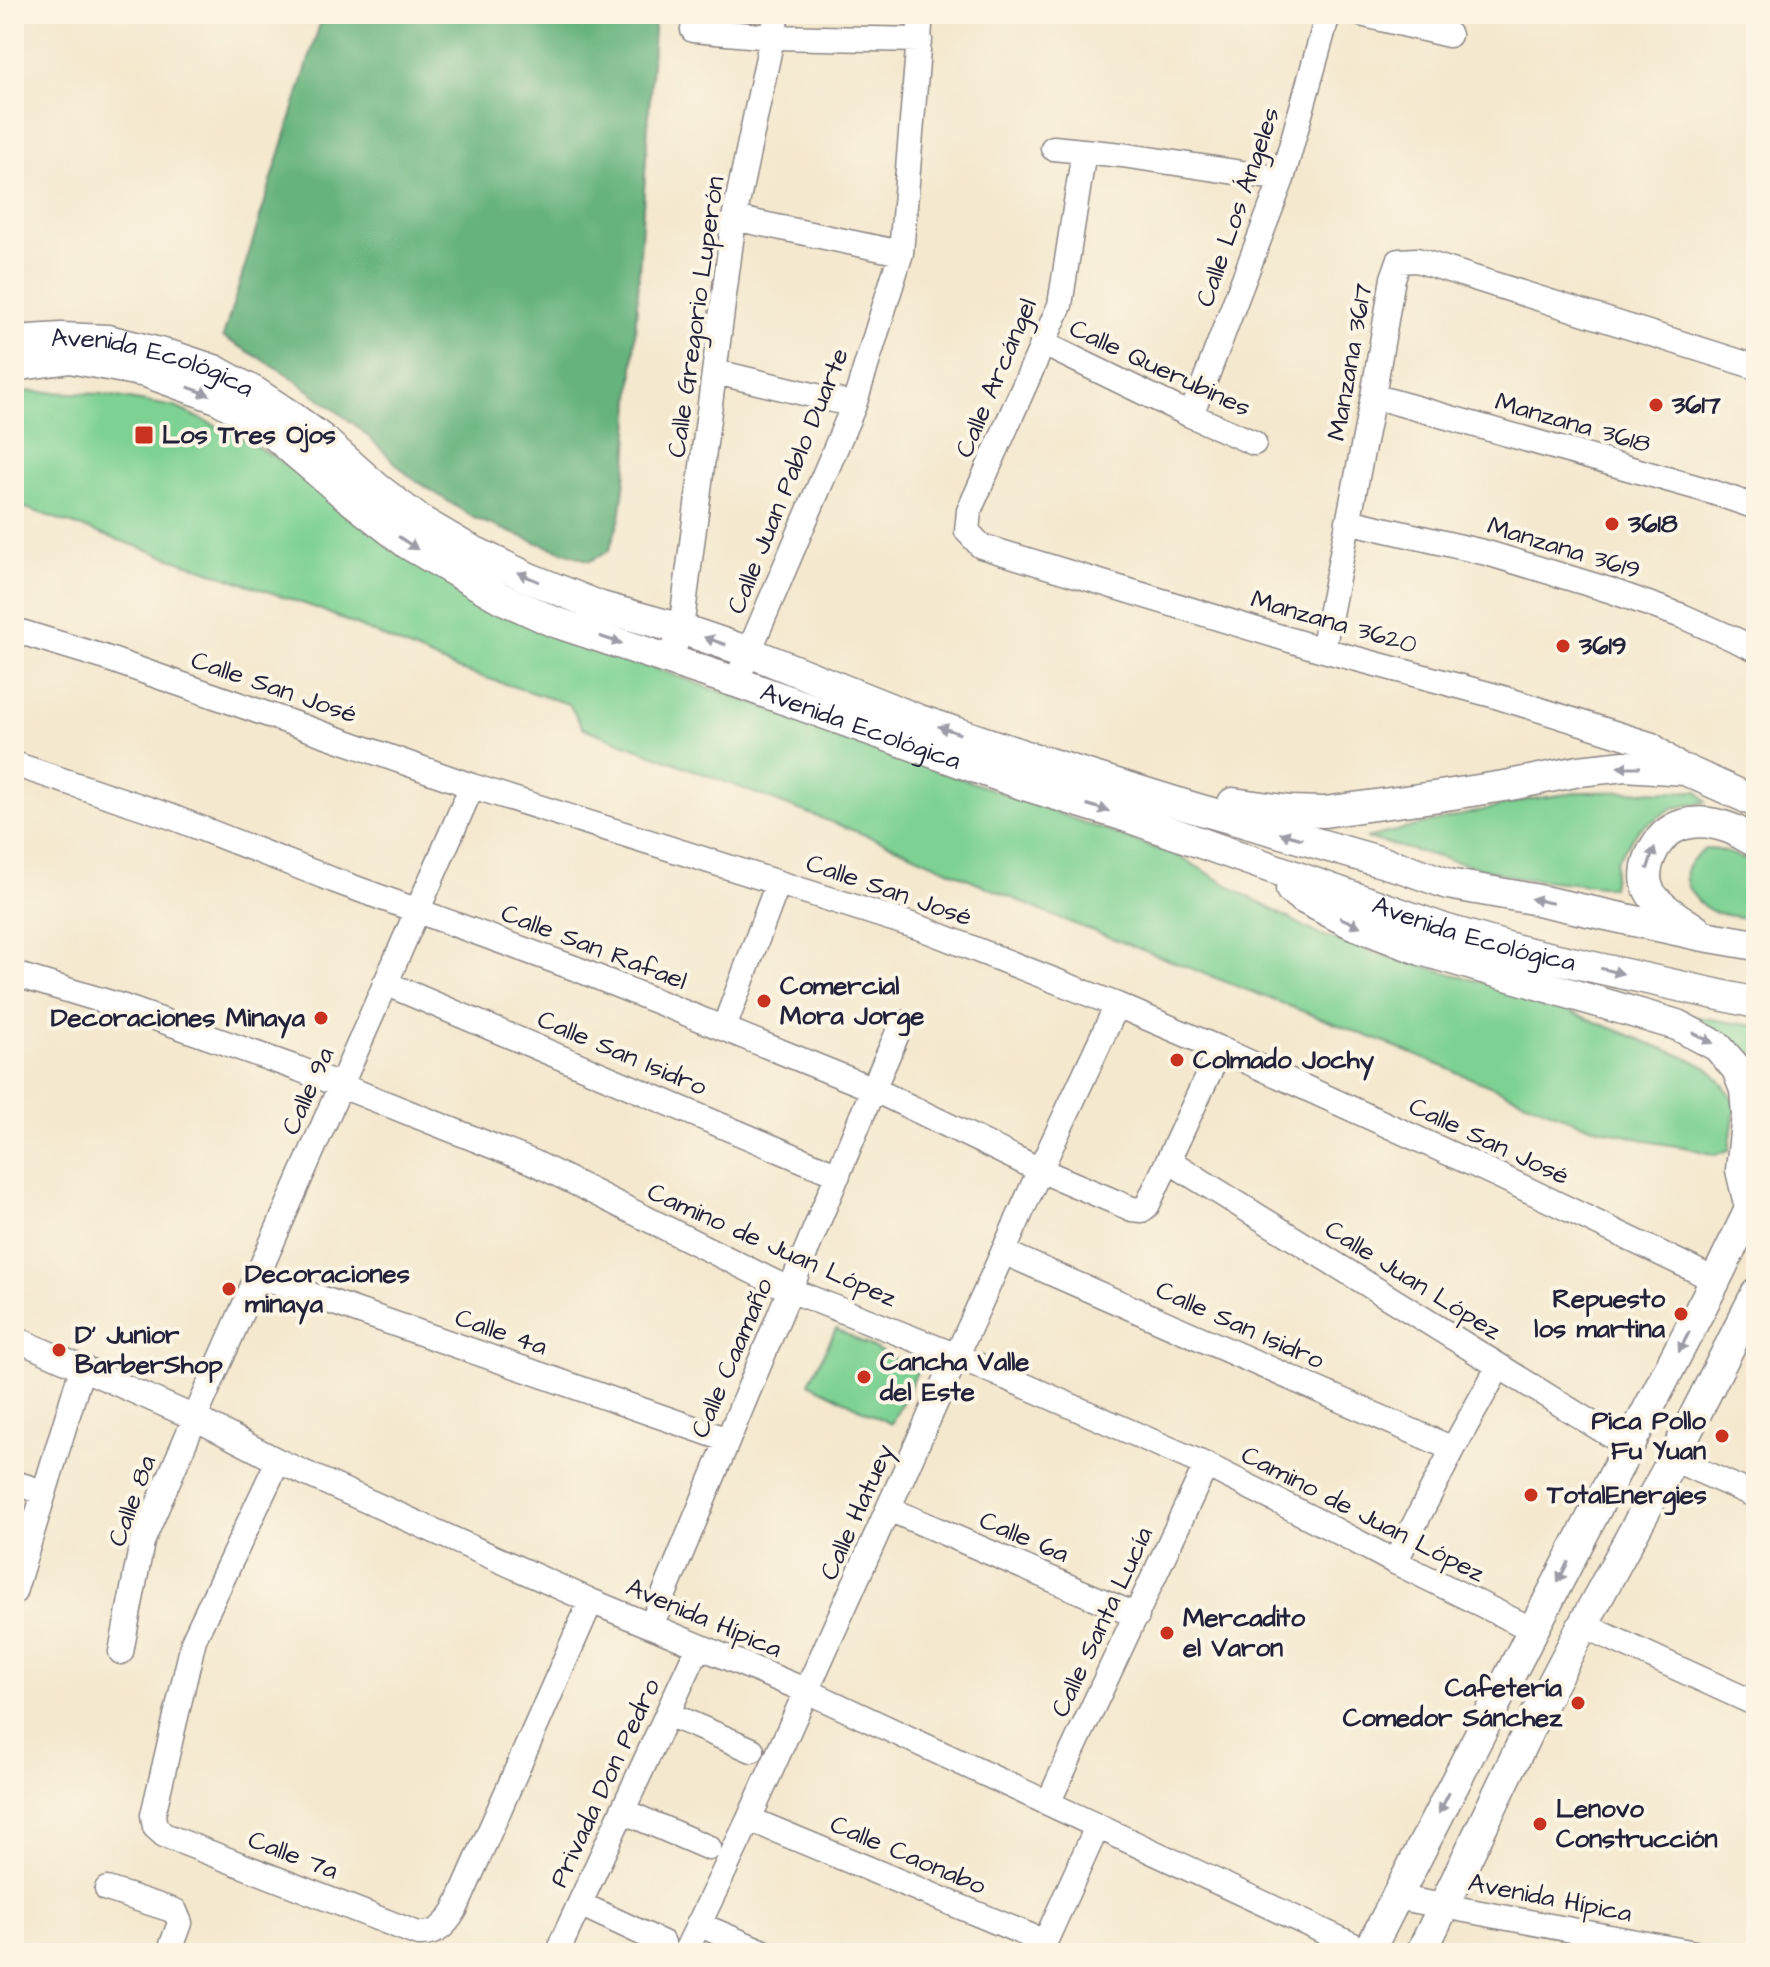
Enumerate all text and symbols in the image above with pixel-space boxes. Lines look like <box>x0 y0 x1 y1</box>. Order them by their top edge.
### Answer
street label: Calle Los Ángeles <box>1187 102 1291 312</box>
street label: Calle Gregorio Luperón <box>658 174 736 460</box>
street label: Manzana 3617 <box>1318 280 1382 444</box>
street label: Calle Arcángel <box>946 293 1048 464</box>
street label: Calle Querubines <box>1063 310 1257 426</box>
street label: Avenida Ecológica <box>50 320 260 406</box>
street label: Calle Juan Pablo Duarte <box>718 343 858 619</box>
street label: Manzana 3618 <box>1491 384 1655 462</box>
one-way arrow <box>187 385 211 398</box>
place label: 3617 <box>1671 387 1721 423</box>
marker: 3617 <box>1647 396 1665 414</box>
place label: Los Tres Ojos <box>162 417 336 453</box>
marker: Los Tres Ojos <box>133 424 155 446</box>
place label: 3618 <box>1627 506 1678 542</box>
street label: Manzana 3619 <box>1483 508 1645 588</box>
marker: 3618 <box>1603 515 1621 533</box>
one-way arrow <box>398 535 419 550</box>
one-way arrow <box>517 571 540 584</box>
street label: Manzana 3620 <box>1247 581 1421 663</box>
place label: 3619 <box>1578 628 1627 664</box>
one-way arrow <box>703 634 727 646</box>
one-way arrow <box>599 635 623 647</box>
marker: 3619 <box>1554 637 1572 655</box>
street label: Calle San José <box>186 642 362 732</box>
street label: Avenida Ecológica <box>755 674 966 779</box>
one-way arrow <box>937 723 961 735</box>
one-way arrow <box>1616 761 1641 773</box>
one-way arrow <box>1087 802 1111 815</box>
one-way arrow <box>1279 829 1303 842</box>
street label: Calle San José <box>801 845 977 935</box>
one-way arrow <box>1645 846 1658 870</box>
street label: Avenida Ecológica <box>1367 887 1579 981</box>
street label: Calle San Rafael <box>496 895 692 999</box>
one-way arrow <box>1530 895 1555 907</box>
one-way arrow <box>1339 915 1362 929</box>
one-way arrow <box>1600 965 1625 978</box>
place label: Comercial Mora Jorge <box>780 968 924 1037</box>
marker: Comercial Mora Jorge <box>755 992 773 1010</box>
place label: Decoraciones Minaya <box>51 1000 306 1039</box>
street label: Calle San Isidro <box>532 1001 713 1105</box>
marker: Decoraciones Minaya <box>312 1009 330 1027</box>
one-way arrow <box>1692 1031 1714 1045</box>
street label: Calle 9a <box>273 1042 343 1140</box>
place label: Colmado Jochy <box>1193 1042 1375 1081</box>
marker: Colmado Jochy <box>1168 1051 1186 1069</box>
street label: Calle San José <box>1403 1088 1575 1194</box>
street label: Camino de Juan López <box>642 1174 902 1316</box>
street label: Calle Juan López <box>1318 1211 1508 1349</box>
place label: Decoraciones minaya <box>245 1256 410 1325</box>
street label: Calle Caamaño <box>682 1272 782 1443</box>
street label: Calle San Isidro <box>1150 1272 1330 1378</box>
marker: Decoraciones minaya <box>220 1280 238 1298</box>
place label: Repuesto los martina <box>1534 1281 1666 1347</box>
street label: Calle 4a <box>450 1299 552 1365</box>
marker: Repuesto los martina <box>1672 1305 1690 1323</box>
place label: D' Junior BarberShop <box>75 1317 223 1383</box>
one-way arrow <box>1677 1330 1691 1353</box>
marker: D' Junior BarberShop <box>50 1341 68 1359</box>
place label: Cancha Valle del Este <box>879 1344 1029 1410</box>
marker: Cancha Valle del Este <box>855 1368 873 1386</box>
place label: Pica Pollo Fu Yuan <box>1591 1403 1706 1469</box>
marker: Pica Pollo Fu Yuan <box>1713 1427 1731 1445</box>
street label: Camino de Juan López <box>1235 1437 1491 1591</box>
street label: Calle Hatuey <box>811 1438 905 1587</box>
street label: Calle 8a <box>99 1450 165 1552</box>
place label: TotalEnergies <box>1546 1477 1707 1516</box>
marker: TotalEnergies <box>1522 1486 1540 1504</box>
street label: Calle 6a <box>974 1502 1074 1572</box>
street label: Calle Santa Lucía <box>1042 1521 1162 1723</box>
one-way arrow <box>1557 1561 1571 1583</box>
street label: Avenida Hípica <box>621 1569 787 1667</box>
place label: Mercadito el Varon <box>1183 1600 1305 1666</box>
marker: Mercadito el Varon <box>1158 1624 1176 1642</box>
place label: Cafetería Comedor Sánchez <box>1343 1670 1563 1736</box>
street label: Privada Don Pedro <box>541 1672 669 1893</box>
marker: Cafetería Comedor Sánchez <box>1569 1694 1587 1712</box>
place label: Lenovo Construcción <box>1556 1791 1718 1857</box>
one-way arrow <box>1437 1792 1451 1815</box>
street label: Calle Caonabo <box>825 1806 992 1904</box>
marker: Lenovo Construcción <box>1531 1815 1549 1833</box>
street label: Calle 7a <box>243 1821 343 1889</box>
street label: Avenida Hípica <box>1465 1865 1635 1931</box>

